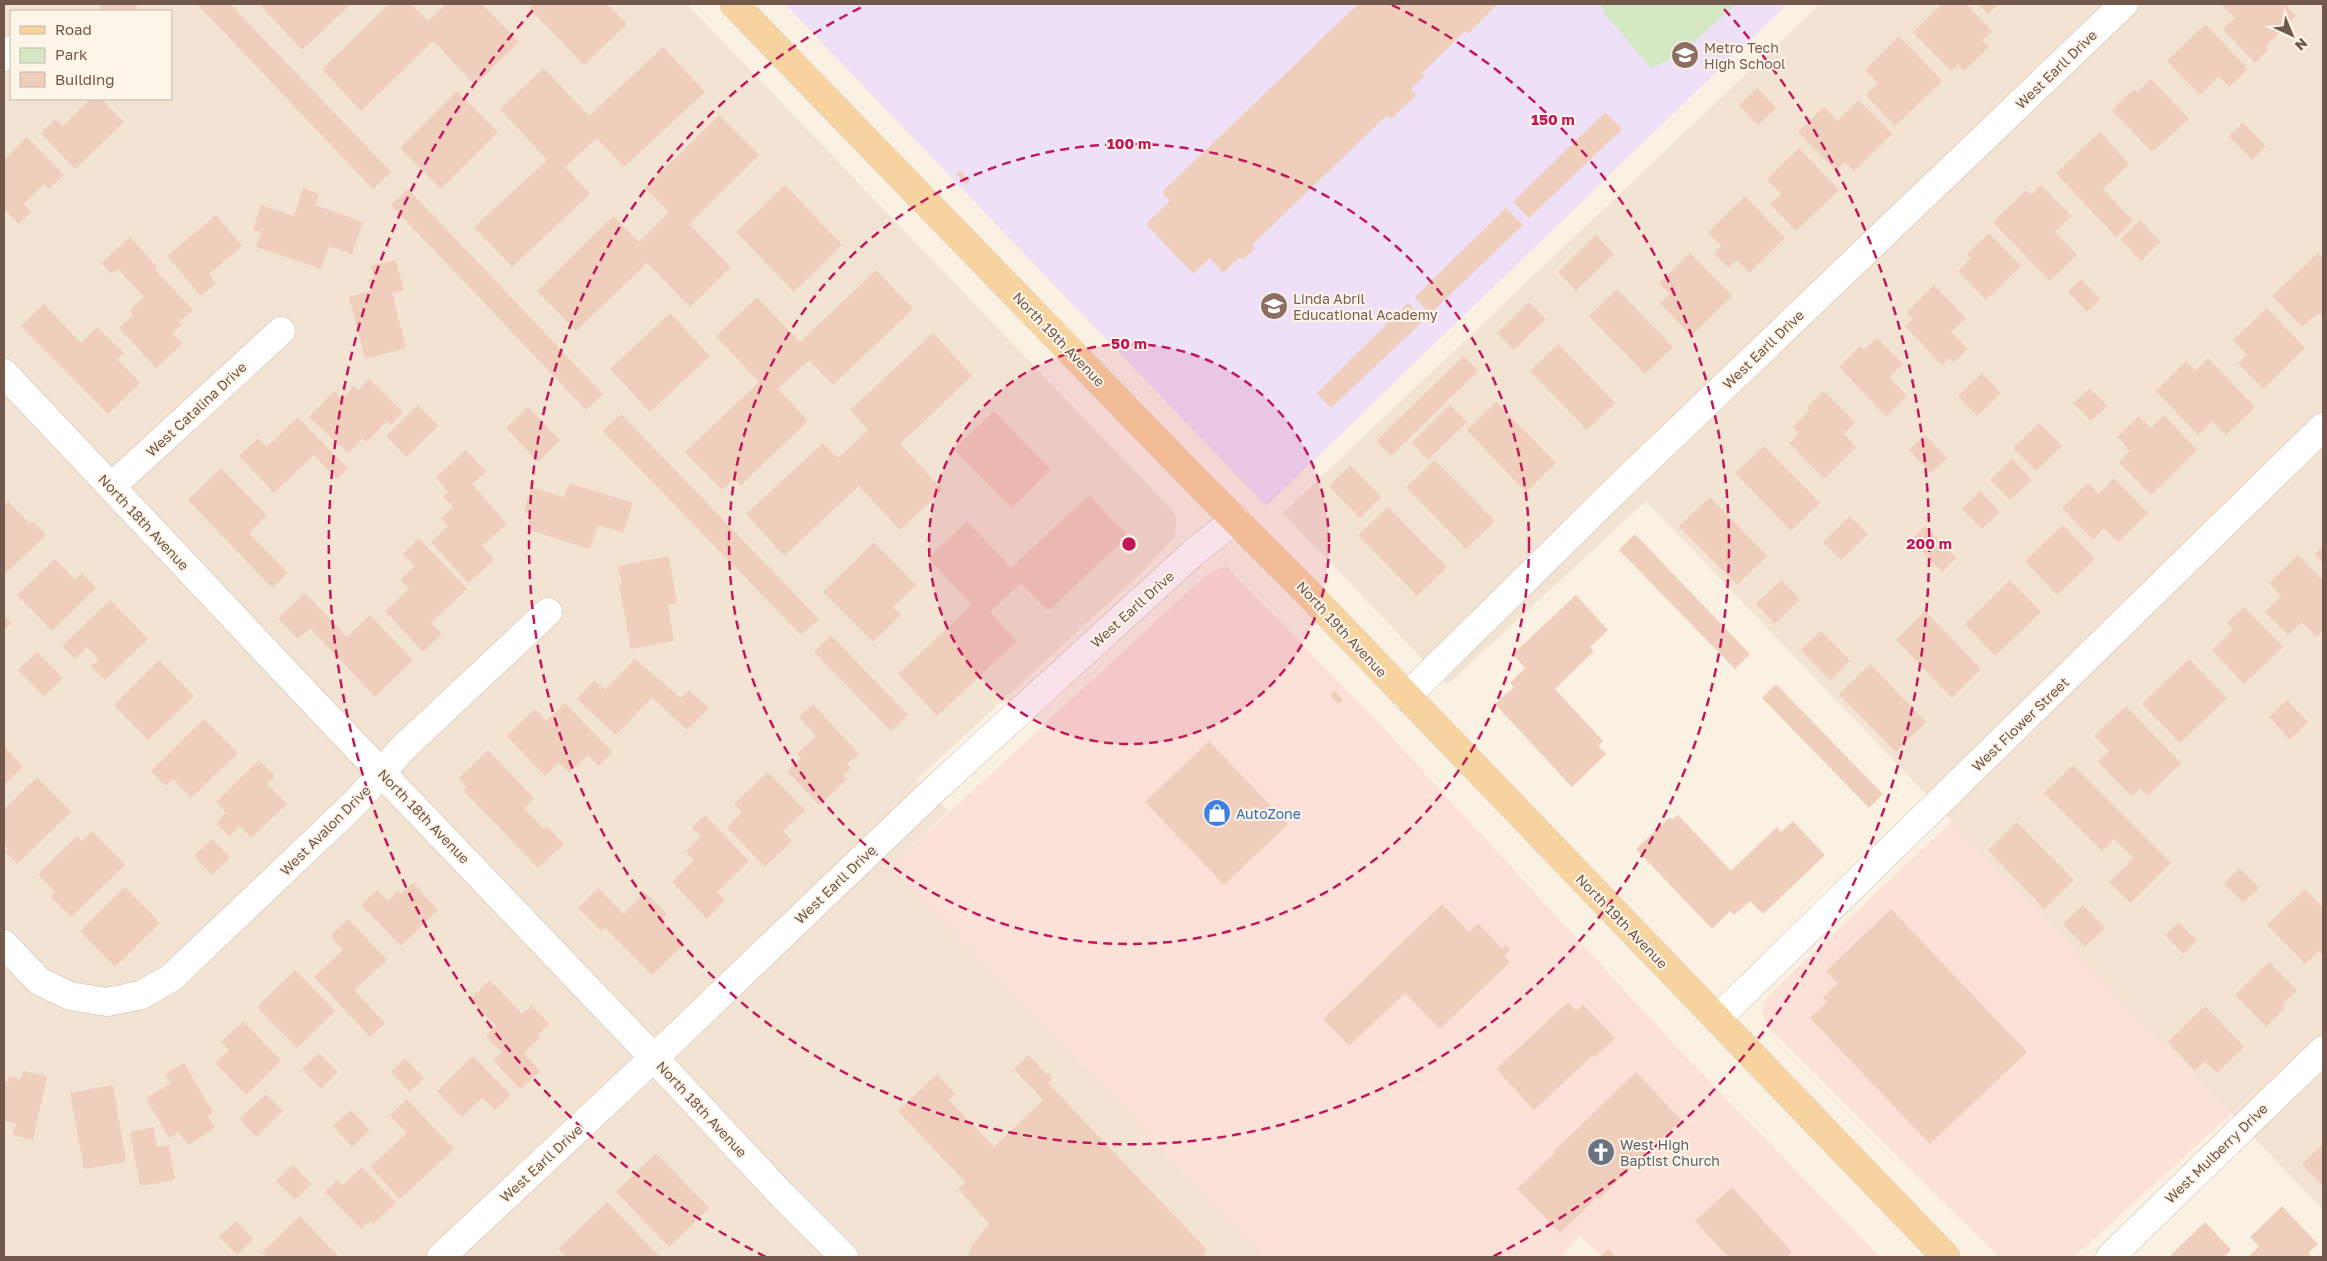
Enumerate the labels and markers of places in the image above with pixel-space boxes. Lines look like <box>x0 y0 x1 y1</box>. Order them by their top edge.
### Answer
place label: Metro Tech High School <box>1704 39 1786 72</box>
school or university icon: Metro Tech High School <box>1670 40 1700 70</box>
place label: Linda Abril Educational Academy <box>1293 290 1438 323</box>
school or university icon: Linda Abril Educational Academy <box>1259 291 1289 321</box>
centre of rings <box>1120 535 1138 553</box>
shop icon: AutoZone <box>1202 798 1232 828</box>
place label: AutoZone <box>1236 805 1301 822</box>
place label: West High Baptist Church <box>1620 1136 1720 1169</box>
church icon: West High Baptist Church <box>1586 1137 1616 1167</box>

